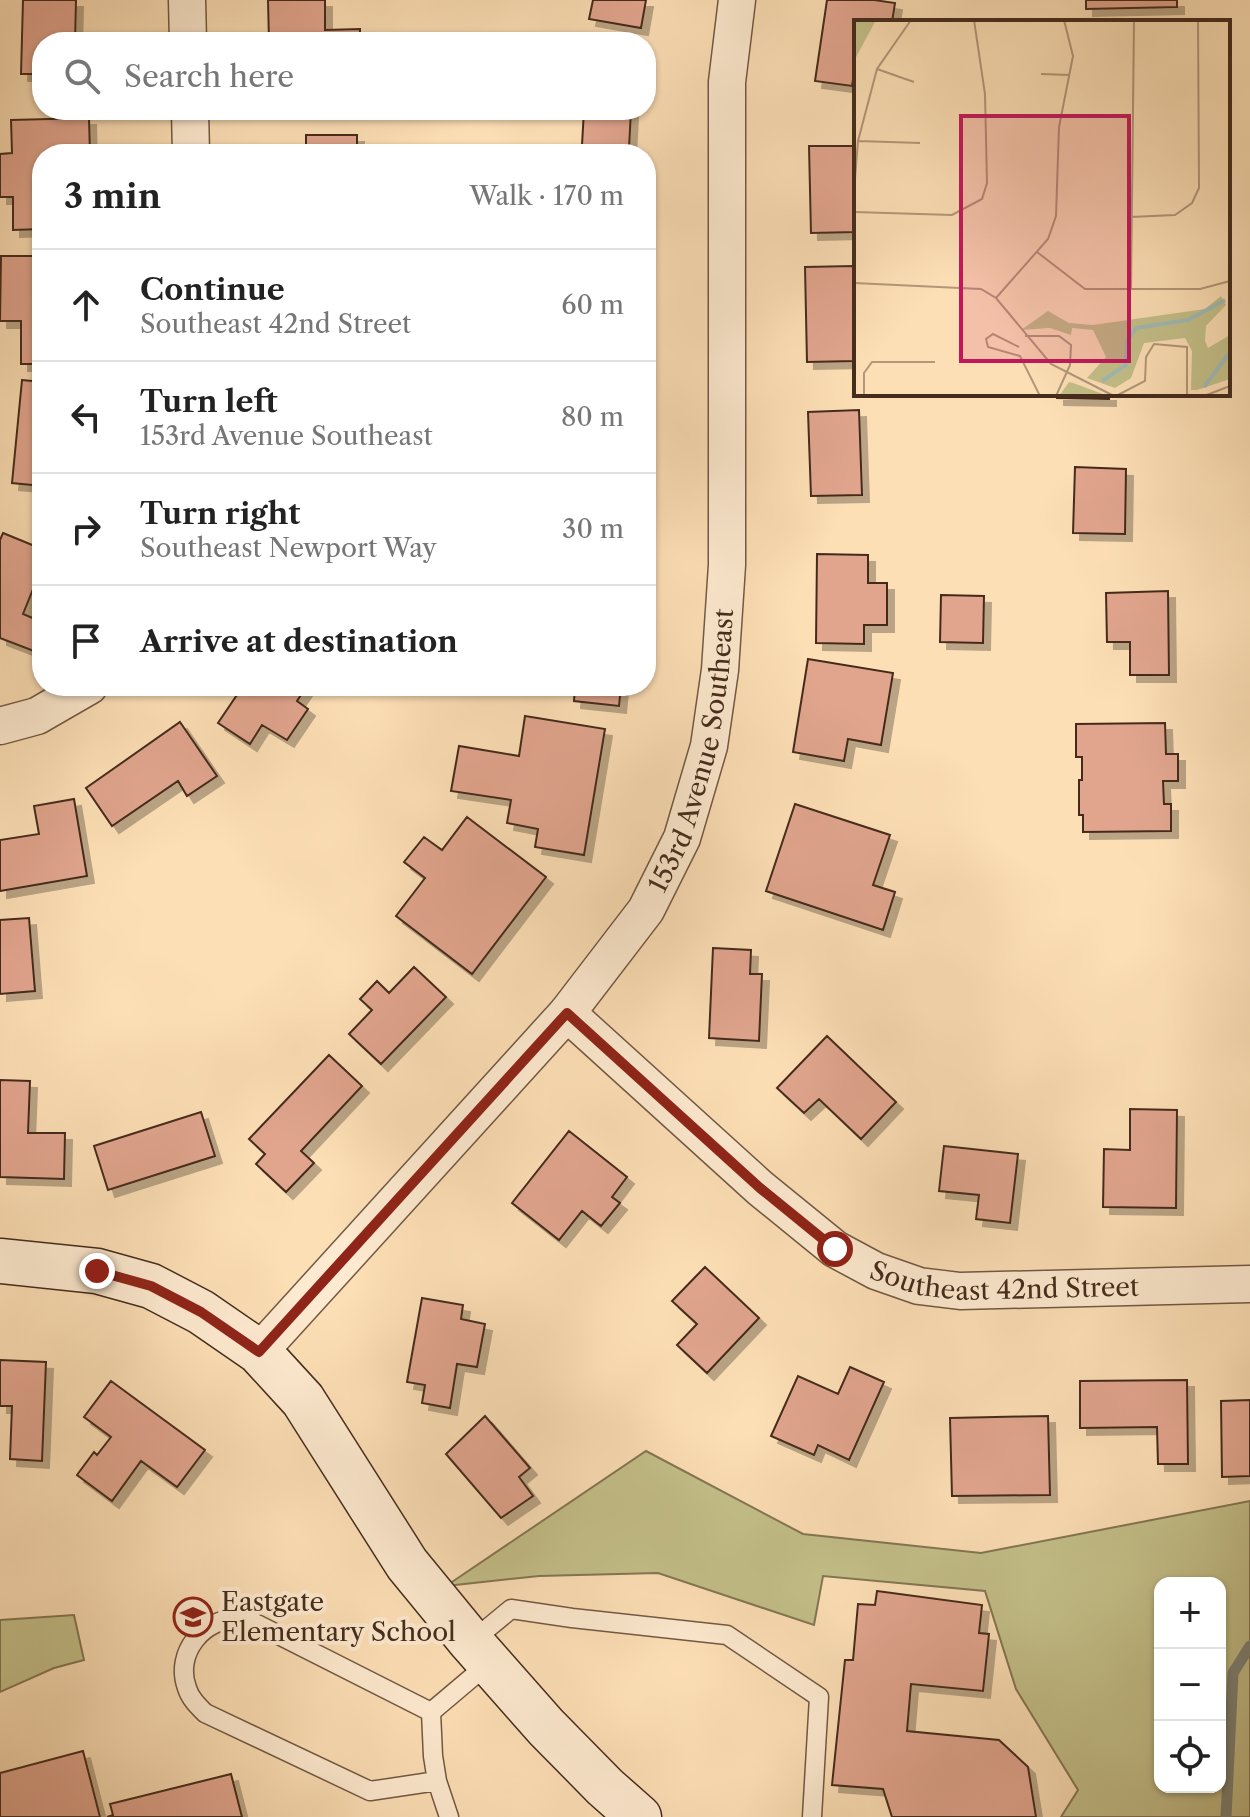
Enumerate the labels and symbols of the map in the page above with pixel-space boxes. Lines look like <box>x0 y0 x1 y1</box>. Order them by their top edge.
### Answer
inset map <box>854 20 1230 396</box>
street label: 153rd Avenue Southeast <box>641 607 740 898</box>
route start <box>817 1231 853 1267</box>
route end <box>79 1253 115 1289</box>
street label: Southeast 42nd Street <box>866 1254 1140 1307</box>
place label: Eastgate Elementary School <box>221 1586 456 1648</box>
school or university icon: Eastgate Elementary School <box>172 1596 214 1638</box>

